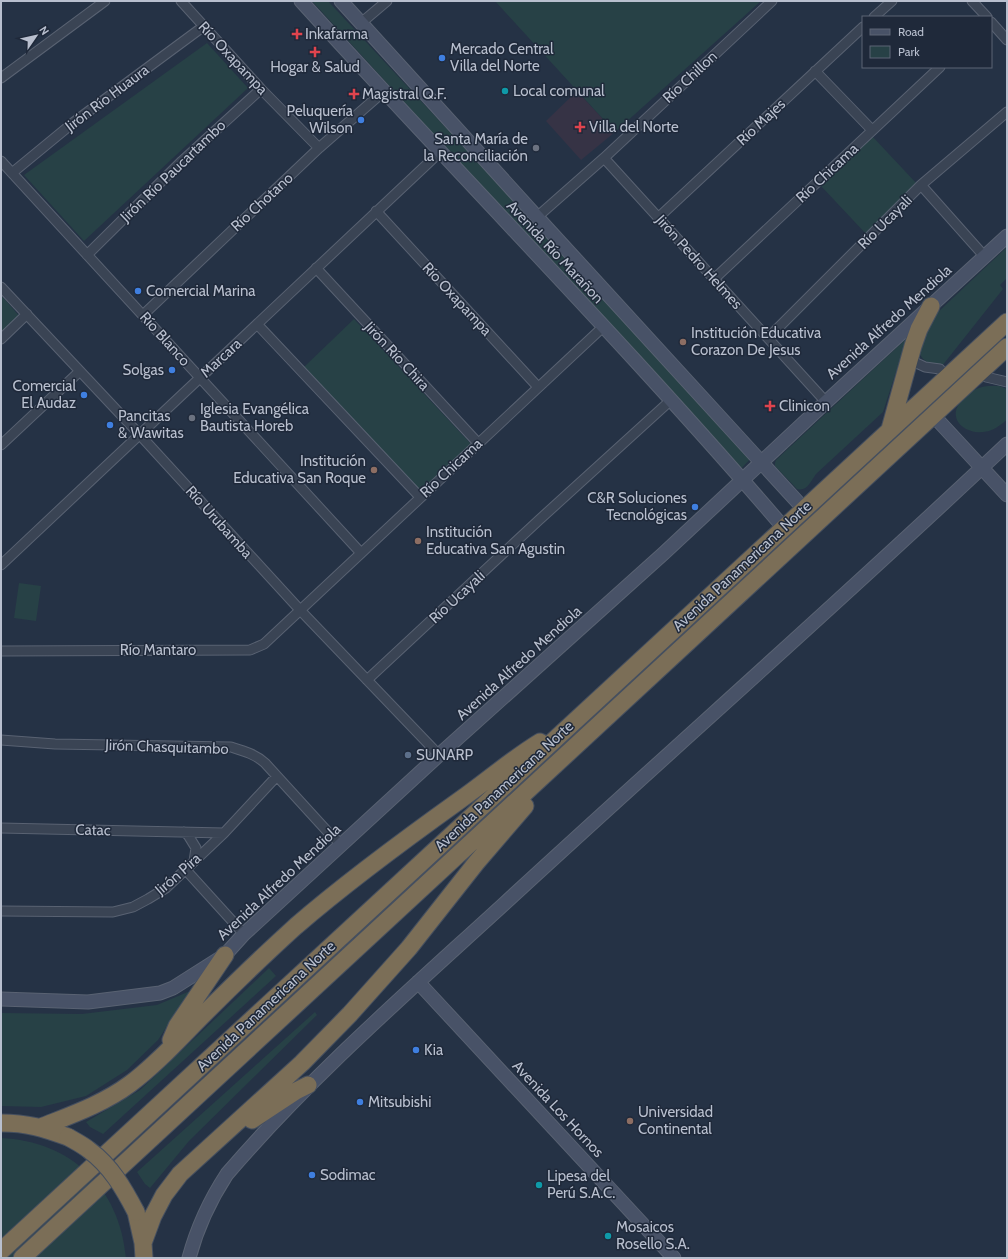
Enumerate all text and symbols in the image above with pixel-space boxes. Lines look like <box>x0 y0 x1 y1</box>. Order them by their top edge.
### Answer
north arrow <box>16 16 56 56</box>
legend <box>862 16 992 68</box>
street label: Río Oxapampa <box>194 18 272 99</box>
text: N <box>36 23 52 38</box>
text: Road <box>898 24 924 39</box>
place label: Inkafarma <box>305 25 369 43</box>
marker: Inkafarma <box>292 29 302 39</box>
place label: Mercado Central Villa del Norte <box>450 40 554 75</box>
text: Park <box>898 44 920 59</box>
marker: Hogar & Salud <box>310 47 320 57</box>
street label: Río Chillon <box>659 47 721 107</box>
marker: Mercado Central Villa del Norte <box>437 53 447 63</box>
place label: Hogar & Salud <box>270 58 360 76</box>
street label: Jirón Río Huaura <box>61 60 153 136</box>
place label: Local comunal <box>513 82 605 100</box>
place label: Magistral Q.F. <box>362 85 447 103</box>
marker: Local comunal <box>500 86 510 96</box>
marker: Magistral Q.F. <box>349 89 359 99</box>
street label: Río Majes <box>733 95 789 149</box>
place label: Peluquería Wilson <box>287 102 354 137</box>
marker: Peluquería Wilson <box>356 115 366 125</box>
street label: Jirón Río Paucartambo <box>116 116 229 227</box>
place label: Villa del Norte <box>589 118 679 136</box>
marker: Villa del Norte <box>574 121 586 133</box>
place label: Santa María de la Reconciliación <box>424 130 528 165</box>
street label: Río Chicama <box>792 139 862 206</box>
marker: Santa María de la Reconciliación <box>531 143 541 153</box>
street label: Río Chotano <box>227 169 297 235</box>
street label: Río Ucayali <box>854 191 916 253</box>
street label: Avenida Río Marañon <box>503 197 607 307</box>
street label: Jirón Pedro Helmes <box>651 210 746 313</box>
street label: Río Oxapampa <box>418 259 496 340</box>
street label: Avenida Alfredo Mendiola <box>823 260 956 383</box>
place label: Comercial Marina <box>146 282 256 300</box>
marker: Comercial Marina <box>133 286 143 296</box>
street label: Río Blanco <box>136 308 194 370</box>
street label: Jirón Río Chira <box>360 317 434 395</box>
place label: Institución Educativa Corazon De Jesus <box>691 324 822 359</box>
street label: Marcara <box>197 334 246 382</box>
marker: Institución Educativa Corazon De Jesus <box>678 337 688 347</box>
place label: Solgas <box>123 361 164 379</box>
marker: Solgas <box>167 365 177 375</box>
place label: Comercial El Audaz <box>13 377 76 412</box>
marker: Comercial El Audaz <box>79 390 89 400</box>
place label: Clinicon <box>779 397 830 415</box>
place label: Iglesia Evangélica Bautista Horeb <box>200 400 310 435</box>
marker: Clinicon <box>764 400 776 412</box>
place label: Pancitas & Wawitas <box>118 407 184 442</box>
marker: Iglesia Evangélica Bautista Horeb <box>187 413 197 423</box>
marker: Pancitas & Wawitas <box>105 420 115 430</box>
street label: Río Chicama <box>416 434 486 501</box>
place label: Institución Educativa San Roque <box>233 452 366 487</box>
marker: Institución Educativa San Roque <box>369 465 379 475</box>
street label: Río Urubamba <box>182 482 257 562</box>
place label: C&R Soluciones Tecnológicas <box>587 489 687 524</box>
street label: Avenida Panamericana Norte <box>669 497 815 635</box>
marker: C&R Soluciones Tecnológicas <box>690 502 700 512</box>
place label: Institución Educativa San Agustin <box>426 523 565 558</box>
marker: Institución Educativa San Agustin <box>413 536 423 546</box>
street label: Río Ucayali <box>425 567 489 627</box>
street label: Avenida Alfredo Mendiola <box>453 601 586 724</box>
street label: Río Mantaro <box>120 641 196 659</box>
street label: Avenida Panamericana Norte <box>431 717 577 855</box>
street label: Jirón Chasquitambo <box>104 736 229 758</box>
place label: SUNARP <box>416 746 473 764</box>
marker: SUNARP <box>403 750 413 760</box>
street label: Avenida Alfredo Mendiola <box>213 819 345 944</box>
street label: Catac <box>75 821 111 839</box>
street label: Jirón Pira <box>151 849 205 899</box>
street label: Avenida Panamericana Norte <box>193 937 339 1075</box>
place label: Kia <box>424 1041 444 1059</box>
marker: Kia <box>411 1045 421 1055</box>
street label: Avenida Los Hornos <box>509 1057 607 1161</box>
place label: Mitsubishi <box>368 1093 431 1111</box>
marker: Mitsubishi <box>355 1097 365 1107</box>
place label: Universidad Continental <box>638 1103 713 1138</box>
marker: Universidad Continental <box>625 1116 635 1126</box>
place label: Sodimac <box>320 1166 376 1184</box>
place label: Lipesa del Perú S.A.C. <box>547 1167 615 1202</box>
marker: Sodimac <box>307 1170 317 1180</box>
marker: Lipesa del Perú S.A.C. <box>534 1180 544 1190</box>
place label: Mosaicos Rosello S.A. <box>616 1218 690 1253</box>
marker: Mosaicos Rosello S.A. <box>603 1231 613 1241</box>

